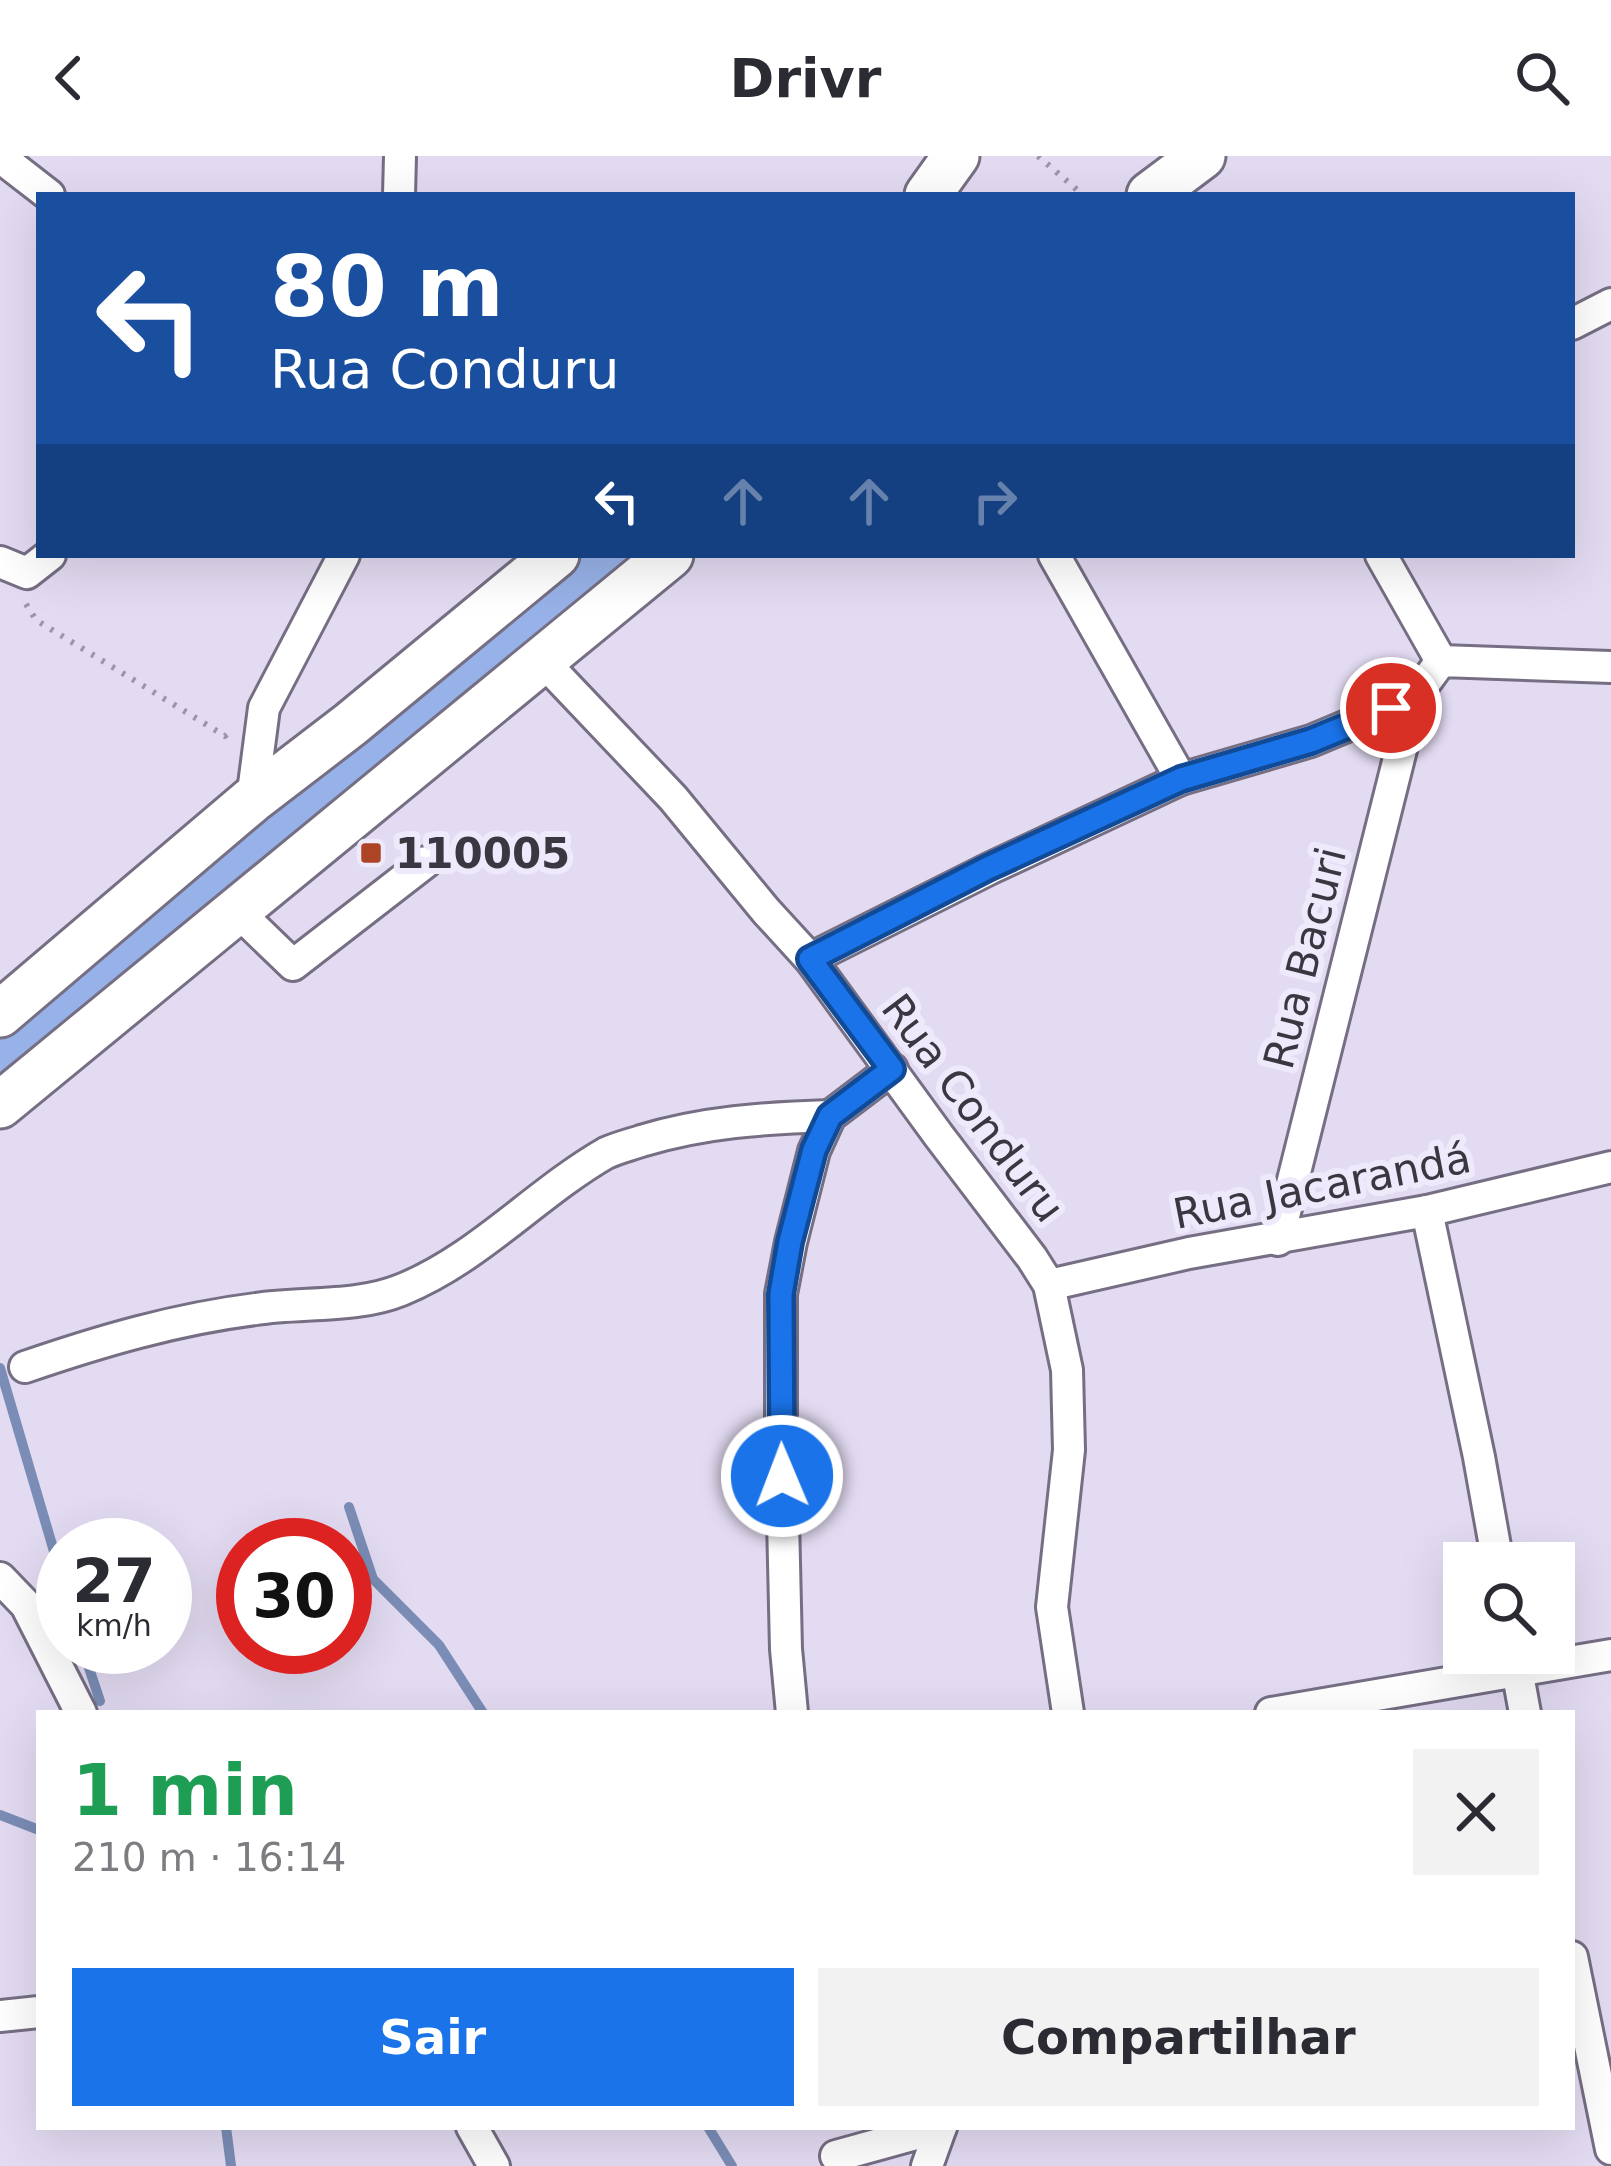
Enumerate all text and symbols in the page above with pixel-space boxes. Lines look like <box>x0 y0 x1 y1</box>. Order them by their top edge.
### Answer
icon: back <box>36 45 102 111</box>
icon: search <box>1509 45 1575 111</box>
text: Drivr <box>730 47 881 110</box>
text: 80 m <box>270 238 504 336</box>
icon: left <box>72 240 228 396</box>
text: Rua Conduru <box>270 338 619 401</box>
icon: left <box>584 468 650 534</box>
icon: ahead <box>710 468 776 534</box>
icon: ahead <box>836 468 902 534</box>
icon: right <box>962 468 1028 534</box>
pin <box>1340 657 1442 759</box>
icon: arrive <box>1358 675 1424 741</box>
place label: 110005 <box>395 829 570 878</box>
marker: 110005 <box>358 840 384 866</box>
street label: Rua Bacuri <box>1254 842 1356 1074</box>
street label: Rua Conduru <box>872 985 1074 1231</box>
street label: Rua Jacarandá <box>1169 1133 1475 1239</box>
position arrow <box>719 1413 845 1539</box>
speed limit sign: 30 <box>216 1518 372 1674</box>
map controls <box>1443 1542 1575 1674</box>
button: search <box>1443 1542 1575 1674</box>
text: 27 <box>72 1546 156 1616</box>
text: km/h <box>76 1608 152 1643</box>
text: 1 min <box>72 1748 298 1832</box>
button: close <box>1413 1749 1539 1875</box>
text: 210 m · 16:14 <box>72 1835 346 1880</box>
button: Sair <box>72 1968 794 2106</box>
button: Compartilhar <box>818 1968 1539 2106</box>

